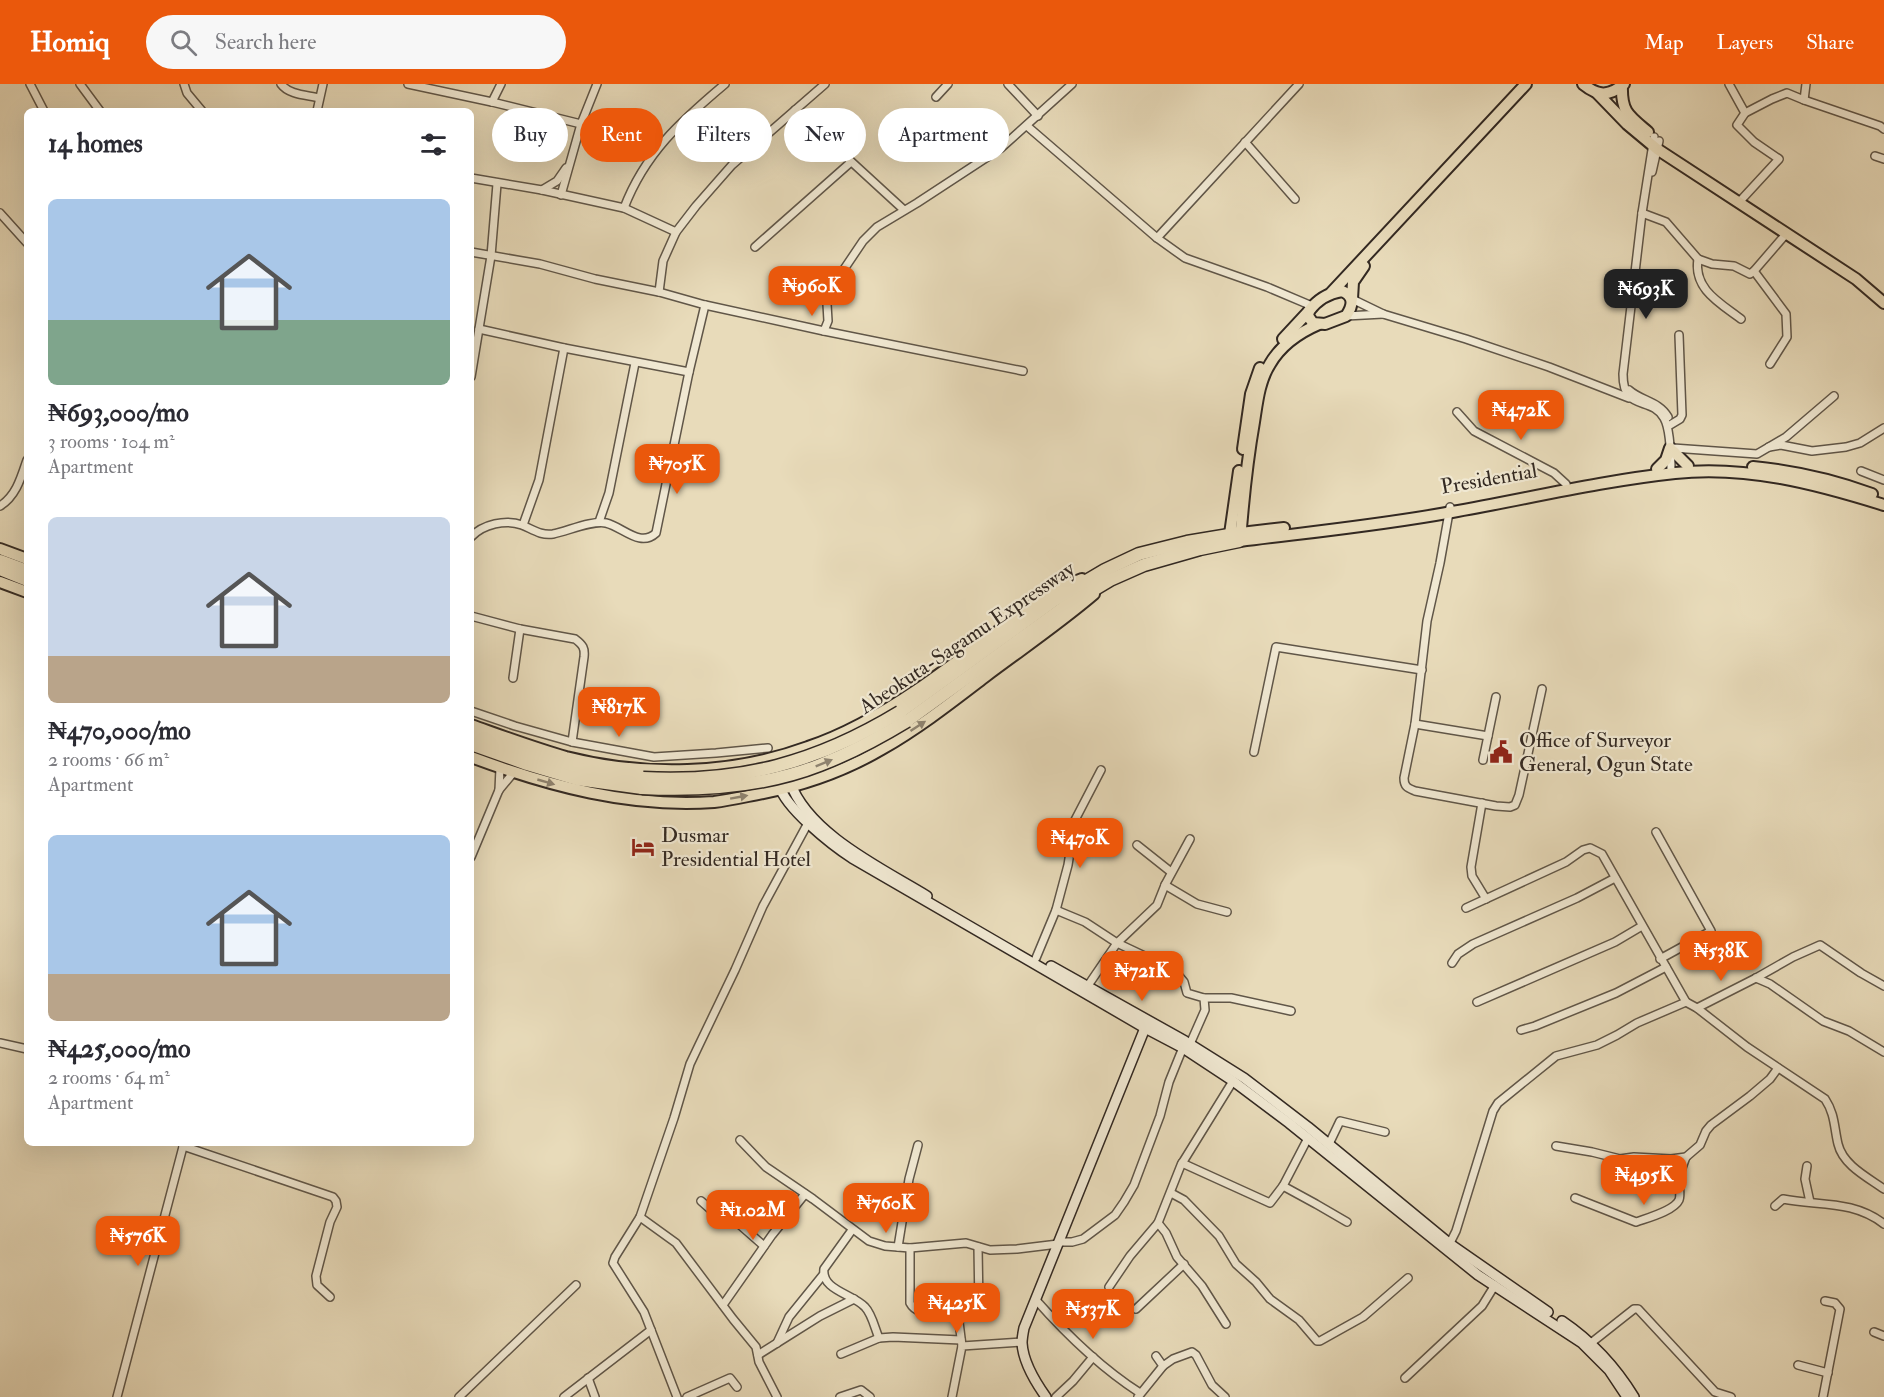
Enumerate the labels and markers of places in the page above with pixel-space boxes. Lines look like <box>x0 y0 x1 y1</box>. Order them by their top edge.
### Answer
pin: ₦960K <box>770 266 854 317</box>
pin: ₦693K <box>1604 269 1688 320</box>
pin: ₦472K <box>1479 390 1563 441</box>
pin: ₦705K <box>635 444 719 495</box>
pin: ₦817K <box>577 687 661 738</box>
place label: Office of Surveyor General, Ogun State <box>1519 727 1693 778</box>
public building icon: Office of Surveyor General, Ogun State <box>1488 739 1514 765</box>
pin: ₦470K <box>1038 818 1122 869</box>
place label: Dusmar Presidential Hotel <box>661 822 812 873</box>
hotel icon: Dusmar Presidential Hotel <box>630 834 656 860</box>
pin: ₦538K <box>1679 931 1763 982</box>
pin: ₦721K <box>1100 951 1184 1002</box>
pin: ₦495K <box>1602 1155 1686 1206</box>
pin: ₦760K <box>844 1183 928 1234</box>
pin: ₦1.02M <box>704 1190 802 1241</box>
pin: ₦576K <box>96 1216 180 1267</box>
pin: ₦425K <box>915 1283 999 1334</box>
pin: ₦537K <box>1051 1289 1135 1340</box>

